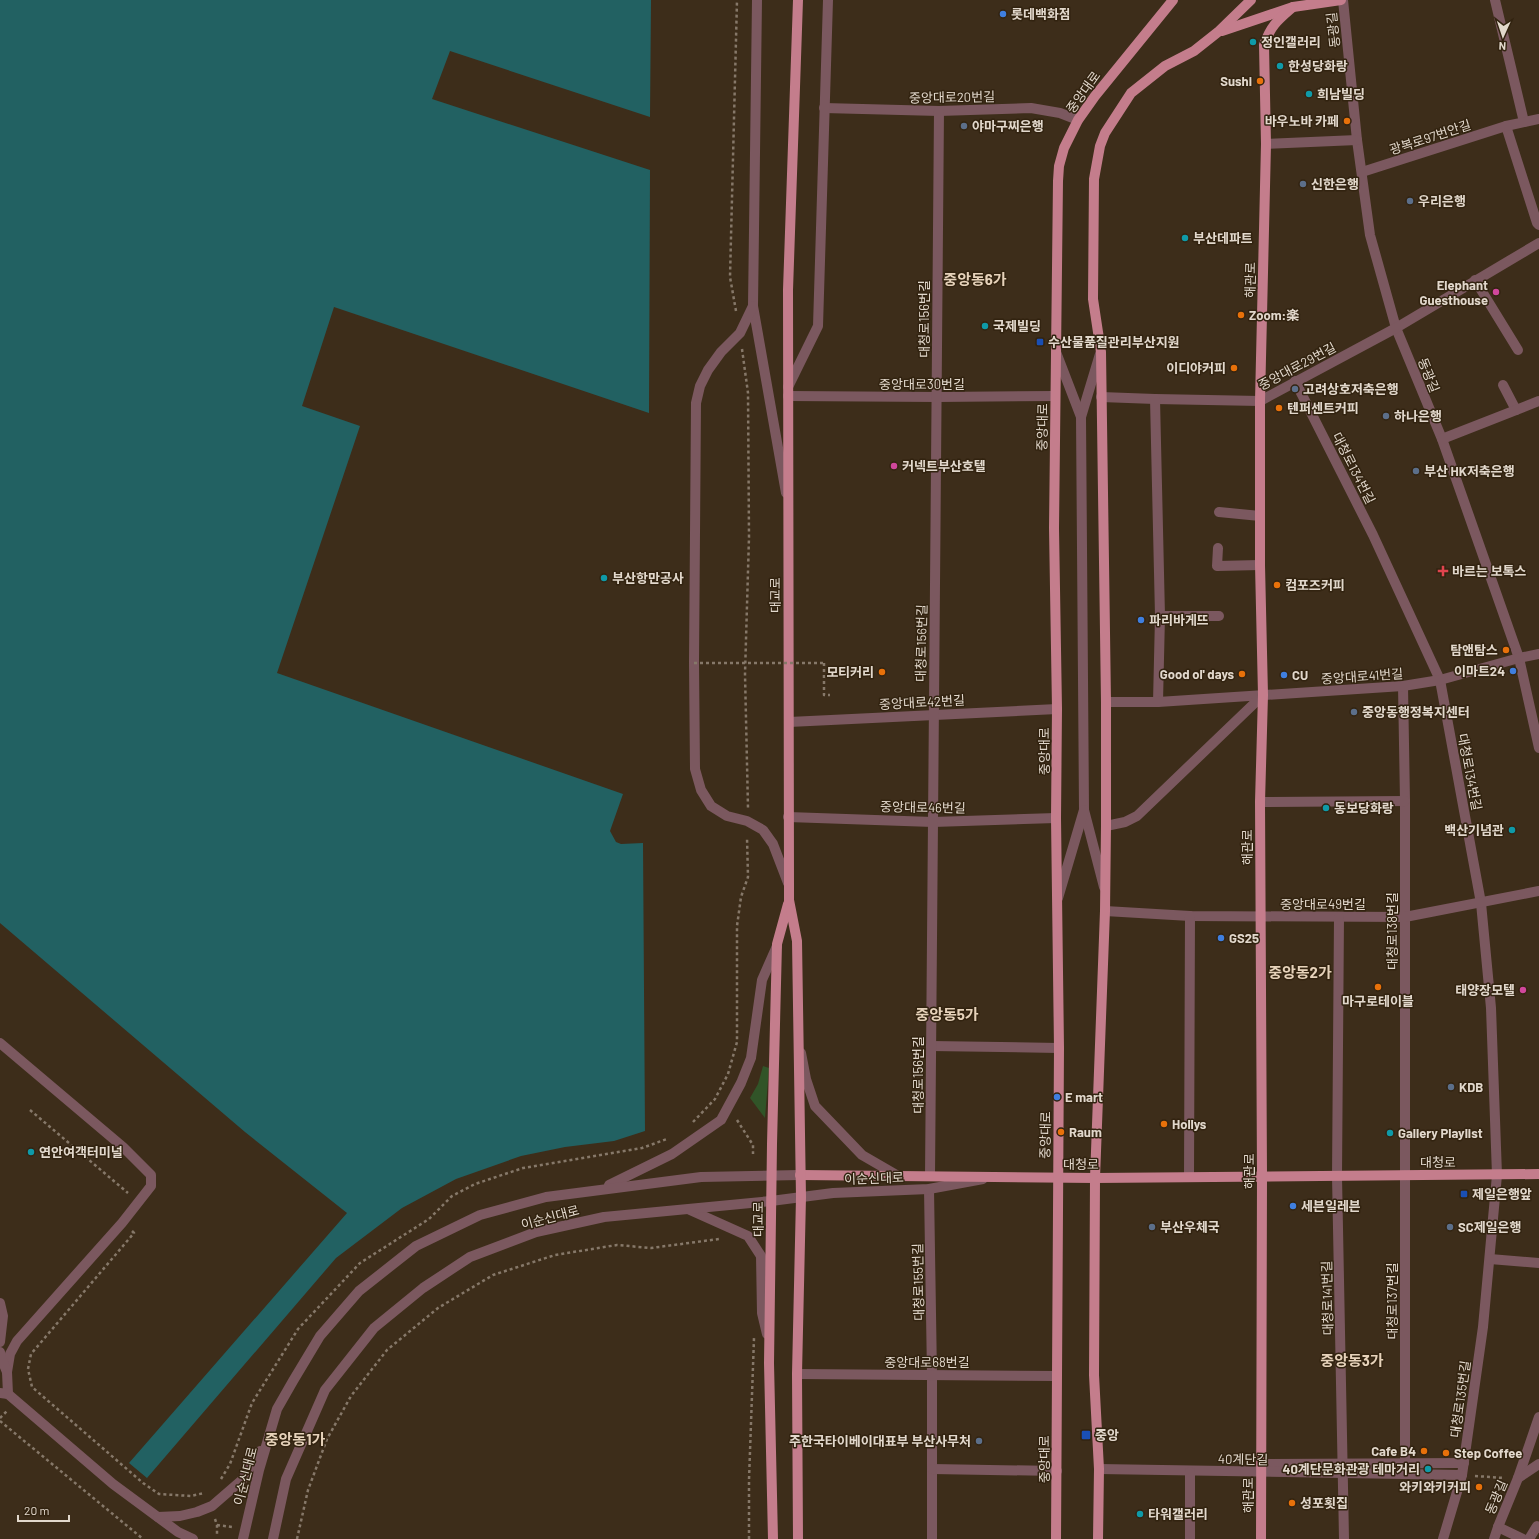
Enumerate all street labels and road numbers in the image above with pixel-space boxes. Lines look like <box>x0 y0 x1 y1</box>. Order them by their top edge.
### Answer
street label: 동광길 <box>1323 11 1343 49</box>
street label: 중앙대로 <box>1062 68 1104 116</box>
street label: 중앙대로20번길 <box>909 88 995 106</box>
street label: 광복로97번안길 <box>1387 116 1473 158</box>
street label: 해관로 <box>1242 262 1258 298</box>
street label: 대청로156번길 <box>916 280 932 358</box>
street label: 중앙대로29번길 <box>1255 339 1339 393</box>
street label: 동광길 <box>1415 355 1443 395</box>
street label: 중앙대로30번길 <box>879 376 965 392</box>
street label: 중앙대로 <box>1034 403 1050 451</box>
street label: 대청로134번길 <box>1329 430 1379 506</box>
street label: 대교로 <box>767 577 783 613</box>
street label: 대청로156번길 <box>912 604 930 682</box>
street label: 중앙대로41번길 <box>1320 665 1404 687</box>
street label: 중앙대로42번길 <box>879 692 965 712</box>
street label: 중앙대로 <box>1036 727 1052 775</box>
street label: 대청로134번길 <box>1455 732 1485 812</box>
street label: 중앙대로46번길 <box>880 798 966 816</box>
street label: 해관로 <box>1239 829 1255 865</box>
street label: 대청로138번길 <box>1384 892 1400 970</box>
street label: 중앙대로49번길 <box>1280 896 1366 912</box>
street label: 대청로156번길 <box>910 1036 926 1114</box>
street label: 중앙대로 <box>1037 1111 1053 1159</box>
street label: 해관로 <box>1241 1153 1257 1189</box>
street label: 대청로 <box>1420 1154 1456 1170</box>
street label: 대청로 <box>1063 1156 1099 1172</box>
street label: 이순신대로 <box>844 1169 904 1187</box>
street label: 대교로 <box>750 1201 766 1237</box>
street label: 이순신대로 <box>519 1202 581 1232</box>
street label: 대청로155번길 <box>909 1243 927 1321</box>
street label: 대청로141번길 <box>1318 1260 1336 1336</box>
street label: 대청로137번길 <box>1384 1262 1400 1340</box>
street label: 중앙대로68번길 <box>884 1354 970 1370</box>
street label: 대청로135번길 <box>1447 1359 1473 1439</box>
street label: 중앙대로 <box>1036 1435 1052 1483</box>
street label: 이순신대로 <box>230 1445 260 1507</box>
street label: 40계단길 <box>1218 1451 1268 1467</box>
street label: 해관로 <box>1240 1477 1256 1513</box>
street label: 동광길 <box>1482 1477 1510 1517</box>

